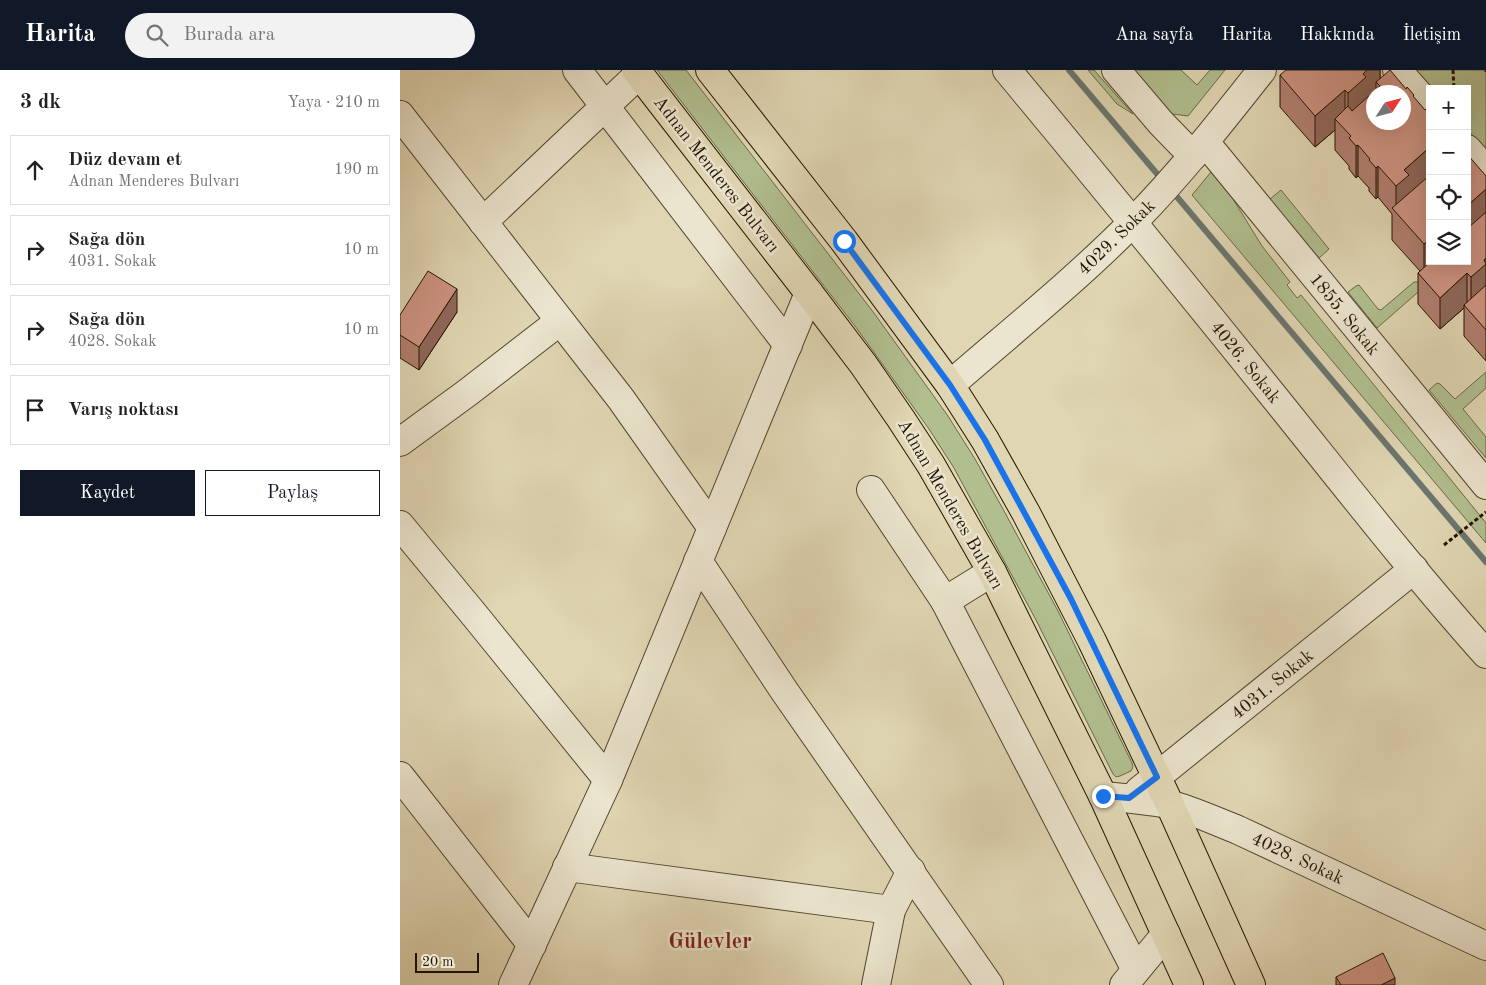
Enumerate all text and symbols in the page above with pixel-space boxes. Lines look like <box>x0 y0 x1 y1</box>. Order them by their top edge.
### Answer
search box <box>125 13 475 58</box>
icon: search <box>143 21 171 49</box>
text: Harita <box>25 23 95 47</box>
text: Burada ara <box>183 26 275 45</box>
text: Ana sayfa <box>1115 26 1193 44</box>
text: Harita <box>1221 26 1272 44</box>
text: Hakkında <box>1300 26 1375 44</box>
text: İletişim <box>1403 26 1461 44</box>
north arrow <box>1366 85 1411 130</box>
map controls <box>1426 85 1471 265</box>
button: + <box>1426 85 1471 130</box>
text: 3 dk <box>20 92 61 113</box>
street label: Adnan Menderes Bulvarı <box>650 93 783 256</box>
text: Yaya · 210 m <box>287 95 380 111</box>
button: − <box>1426 130 1471 175</box>
text: Düz devam et <box>68 151 182 170</box>
icon: ahead <box>21 156 49 184</box>
text: 190 m <box>334 162 379 178</box>
text: Adnan Menderes Bulvarı <box>68 174 239 190</box>
button: locate <box>1426 175 1471 220</box>
street label: 4029. Sokak <box>1075 197 1159 279</box>
button: layers <box>1426 220 1471 265</box>
route start <box>833 230 856 253</box>
text: Sağa dön <box>68 231 145 250</box>
icon: right <box>21 236 49 264</box>
text: 10 m <box>343 242 379 258</box>
text: 4031. Sokak <box>68 254 156 270</box>
street label: 1855. Sokak <box>1306 270 1383 359</box>
text: Sağa dön <box>68 311 145 330</box>
icon: right <box>21 316 49 344</box>
street label: 4026. Sokak <box>1207 318 1284 407</box>
text: 10 m <box>343 322 379 338</box>
text: 4028. Sokak <box>68 334 156 350</box>
icon: arrive <box>21 396 49 424</box>
text: Varış noktası <box>68 401 179 420</box>
street label: Adnan Menderes Bulvarı <box>894 417 1006 593</box>
button: Kaydet <box>20 470 195 516</box>
button: Paylaş <box>205 470 380 516</box>
street label: 4031. Sokak <box>1228 646 1317 723</box>
route end <box>1092 785 1115 808</box>
street label: 4028. Sokak <box>1249 830 1346 888</box>
district label: Gülevler <box>668 931 752 953</box>
scale bar <box>415 950 479 973</box>
text: 20 m <box>422 955 453 969</box>

